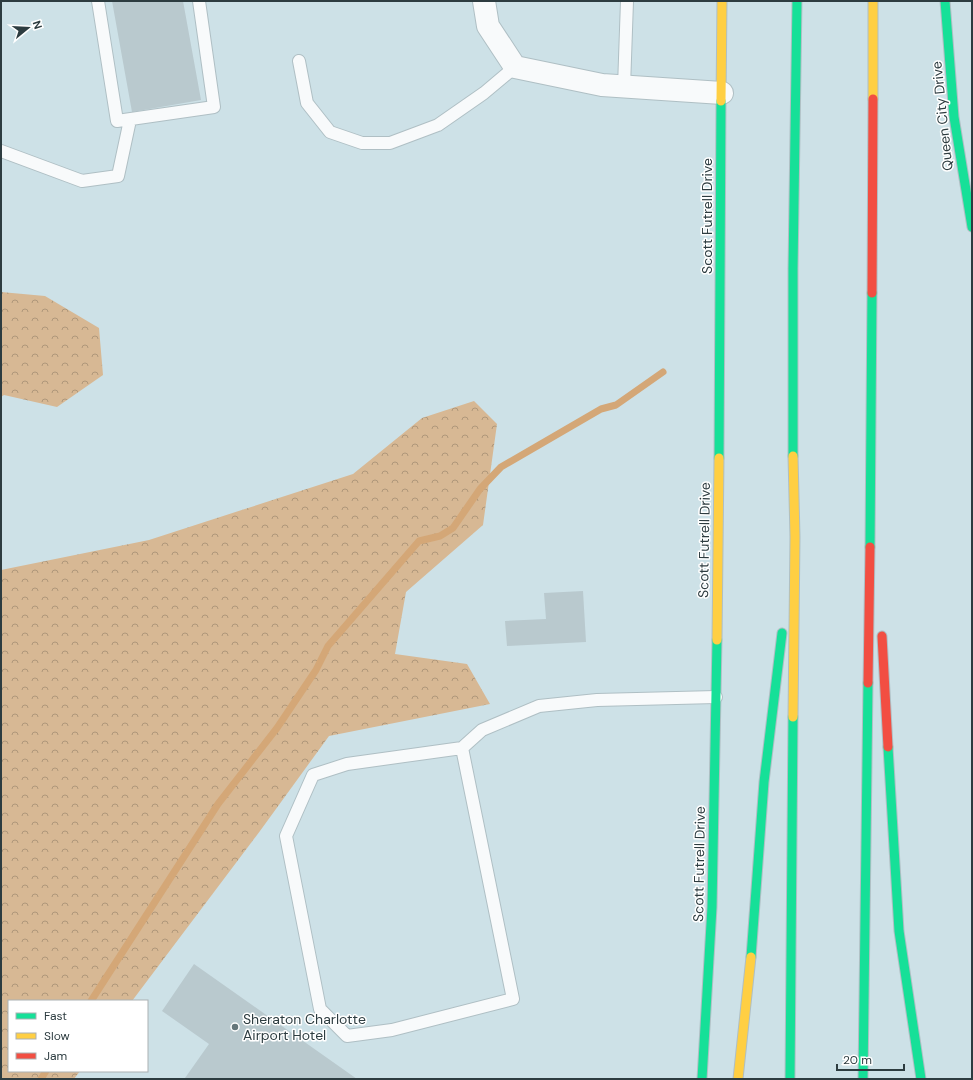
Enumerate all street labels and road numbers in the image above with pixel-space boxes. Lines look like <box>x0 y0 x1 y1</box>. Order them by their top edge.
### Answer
street label: Queen City Drive <box>927 60 957 172</box>
street label: Scott Futrell Drive <box>698 158 716 274</box>
street label: Scott Futrell Drive <box>694 482 714 598</box>
street label: Scott Futrell Drive <box>689 806 709 922</box>

